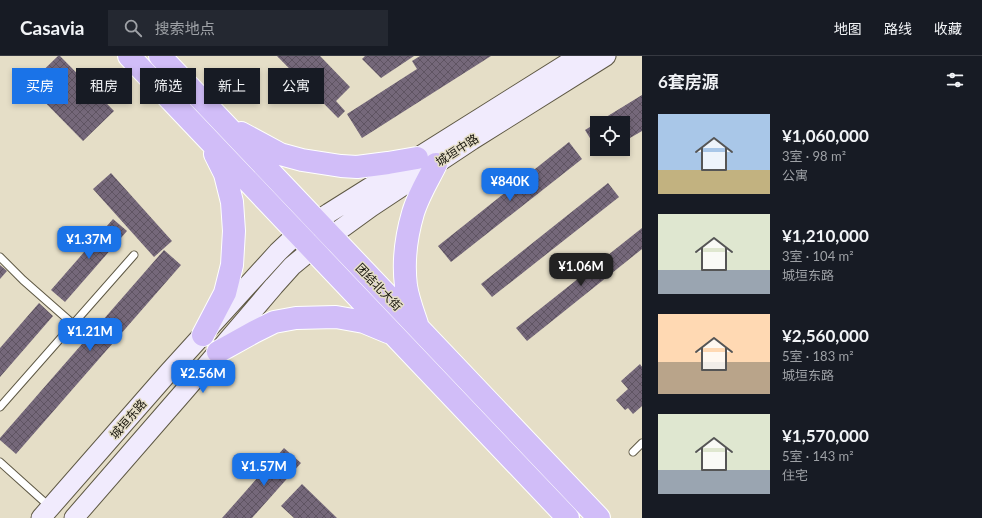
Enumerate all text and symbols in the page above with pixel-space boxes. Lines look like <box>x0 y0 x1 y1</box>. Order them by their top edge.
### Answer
search box <box>108 10 388 46</box>
text: Casavia <box>20 16 84 39</box>
icon: search <box>122 17 144 39</box>
text: 搜索地点 <box>154 19 215 37</box>
text: 地图 <box>834 20 862 37</box>
text: 路线 <box>884 20 912 37</box>
text: 收藏 <box>934 20 962 37</box>
chip: 买房 <box>12 68 68 104</box>
chip: 租房 <box>76 68 132 104</box>
chip: 筛选 <box>140 68 196 104</box>
chip: 新上 <box>204 68 260 104</box>
chip: 公寓 <box>268 68 324 104</box>
icon: filters <box>944 69 966 91</box>
text: 6套房源 <box>658 71 719 92</box>
map controls <box>590 116 630 156</box>
button: locate <box>590 116 630 156</box>
text: ¥1,060,000 <box>782 125 869 146</box>
icon: home <box>690 130 738 178</box>
street label: 城垣中路 <box>433 131 481 169</box>
text: 3室 · 98 m² <box>782 148 846 164</box>
text: 公寓 <box>782 167 808 183</box>
pin: ¥840K <box>482 168 538 202</box>
text: ¥840K <box>490 173 530 189</box>
text: ¥1,210,000 <box>782 225 869 246</box>
pin: ¥1.37M <box>56 226 122 260</box>
icon: home <box>690 230 738 278</box>
text: ¥1.37M <box>66 231 112 247</box>
text: 3室 · 104 m² <box>782 248 854 264</box>
pin: ¥1.06M <box>548 253 614 287</box>
text: ¥1.06M <box>558 258 604 274</box>
street label: 团结北大街 <box>353 260 405 314</box>
text: 城垣东路 <box>782 267 834 283</box>
pin: ¥1.21M <box>57 318 123 352</box>
text: ¥1.21M <box>67 323 113 339</box>
text: ¥2,560,000 <box>782 325 869 346</box>
icon: home <box>690 330 738 378</box>
text: 5室 · 183 m² <box>782 348 854 364</box>
pin: ¥2.56M <box>170 360 236 394</box>
text: ¥2.56M <box>180 365 226 381</box>
text: 城垣东路 <box>782 367 834 383</box>
street label: 城垣东路 <box>107 396 149 442</box>
text: ¥1,570,000 <box>782 425 869 446</box>
icon: home <box>690 430 738 478</box>
text: 5室 · 143 m² <box>782 448 854 464</box>
pin: ¥1.57M <box>231 453 297 487</box>
text: ¥1.57M <box>241 458 287 474</box>
text: 住宅 <box>782 467 808 483</box>

